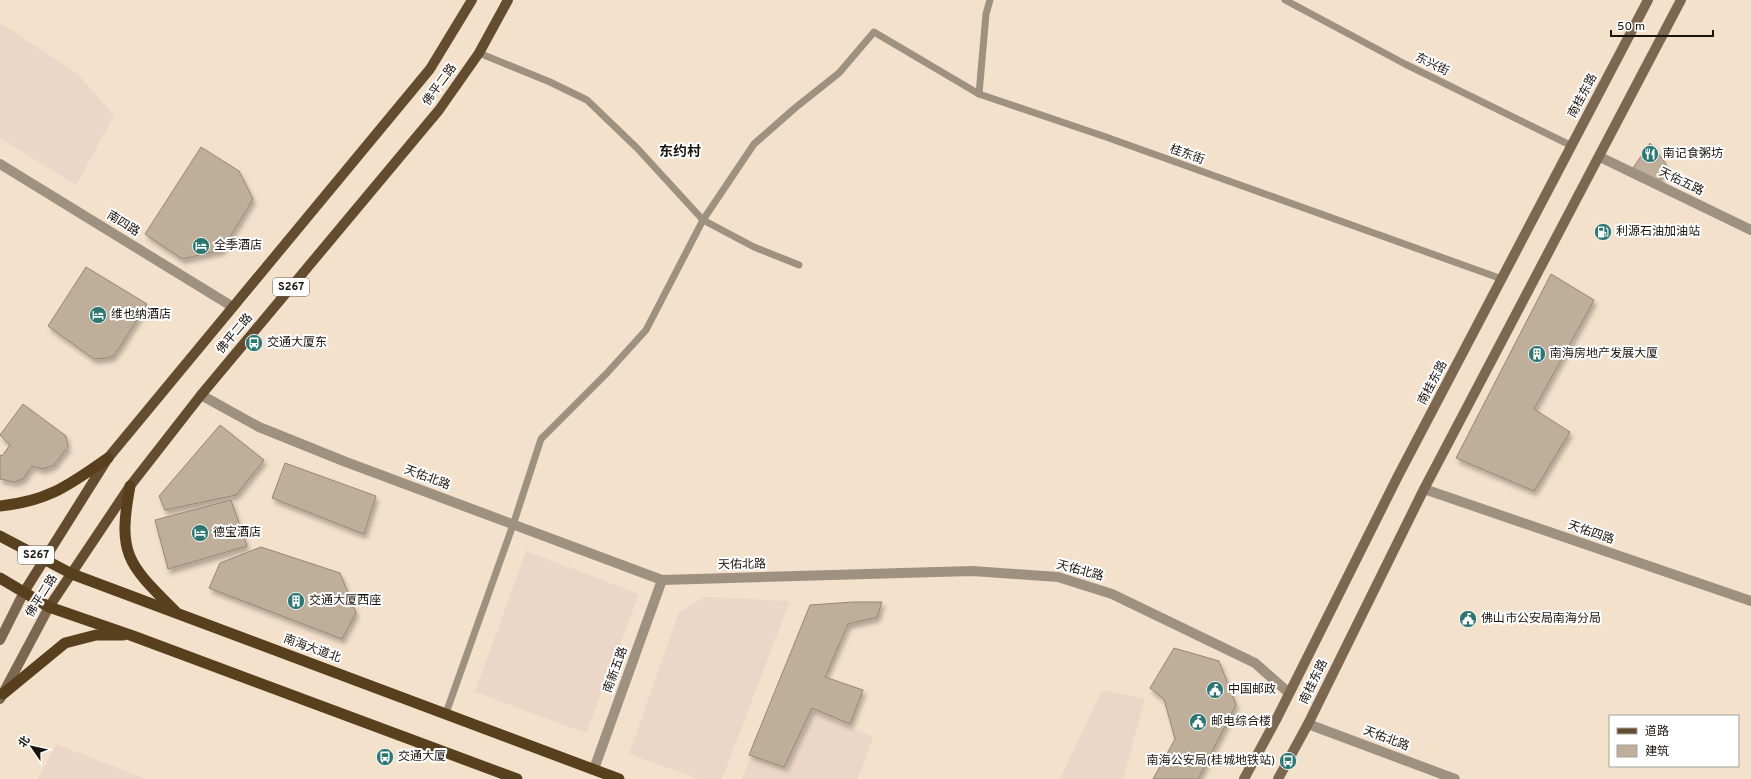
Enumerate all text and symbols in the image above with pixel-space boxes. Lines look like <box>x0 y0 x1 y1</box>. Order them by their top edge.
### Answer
scale bar <box>1611 12 1713 38</box>
text: 50 m <box>1617 19 1645 35</box>
street label: 东兴街 <box>1412 50 1452 80</box>
street label: 佛平二路 <box>419 61 461 109</box>
street label: 南桂东路 <box>1565 71 1601 121</box>
street label: 桂东街 <box>1167 141 1207 169</box>
district label: 东约村 <box>659 143 701 161</box>
restaurant icon: 南记食粥坊 <box>1640 144 1660 164</box>
place label: 南记食粥坊 <box>1663 146 1723 162</box>
street label: 天佑五路 <box>1656 164 1706 200</box>
street label: 南四路 <box>103 208 143 240</box>
fuel station icon: 利源石油加油站 <box>1593 222 1613 242</box>
place label: 利源石油加油站 <box>1616 224 1700 240</box>
hotel icon: 全季酒店 <box>191 236 211 256</box>
place label: 全季酒店 <box>214 238 262 254</box>
road number: S267 <box>273 278 309 296</box>
hotel icon: 维也纳酒店 <box>88 305 108 325</box>
place label: 维也纳酒店 <box>111 307 171 323</box>
street label: 佛平二路 <box>213 310 257 358</box>
bus stop icon: 交通大厦东 <box>244 333 264 353</box>
place label: 交通大厦东 <box>267 335 327 351</box>
building icon: 南海房地产发展大厦 <box>1527 344 1547 364</box>
place label: 南海房地产发展大厦 <box>1550 346 1658 362</box>
street label: 南桂东路 <box>1415 358 1451 408</box>
street label: 天佑北路 <box>402 462 452 494</box>
street label: 天佑四路 <box>1566 518 1616 548</box>
hotel icon: 德宝酒店 <box>190 523 210 543</box>
place label: 德宝酒店 <box>213 525 261 541</box>
road number: S267 <box>18 546 54 564</box>
street label: 天佑北路 <box>718 557 766 573</box>
street label: 天佑北路 <box>1055 557 1105 585</box>
street label: 佛平二路 <box>22 571 62 621</box>
building icon: 交通大厦西座 <box>286 591 306 611</box>
place label: 交通大厦西座 <box>309 593 381 609</box>
public building icon: 佛山市公安局南海分局 <box>1458 609 1478 629</box>
place label: 佛山市公安局南海分局 <box>1481 611 1601 627</box>
street label: 南海大道北 <box>281 631 343 667</box>
street label: 南新五路 <box>600 645 632 695</box>
street label: 南桂东路 <box>1296 657 1332 707</box>
public building icon: 中国邮政 <box>1205 680 1225 700</box>
place label: 中国邮政 <box>1228 682 1276 698</box>
public building icon: 邮电综合楼 <box>1188 712 1208 732</box>
place label: 邮电综合楼 <box>1211 714 1271 730</box>
legend <box>1609 715 1739 767</box>
street label: 天佑北路 <box>1361 723 1411 755</box>
text: 道路 <box>1645 724 1669 740</box>
north arrow <box>12 727 52 767</box>
text: 北 <box>16 733 33 750</box>
text: 建筑 <box>1645 744 1669 760</box>
bus stop icon: 交通大厦 <box>375 747 395 767</box>
place label: 交通大厦 <box>398 749 446 765</box>
bus stop icon: 南海公安局(桂城地铁站) <box>1278 751 1298 771</box>
place label: 南海公安局(桂城地铁站) <box>1147 753 1275 769</box>

